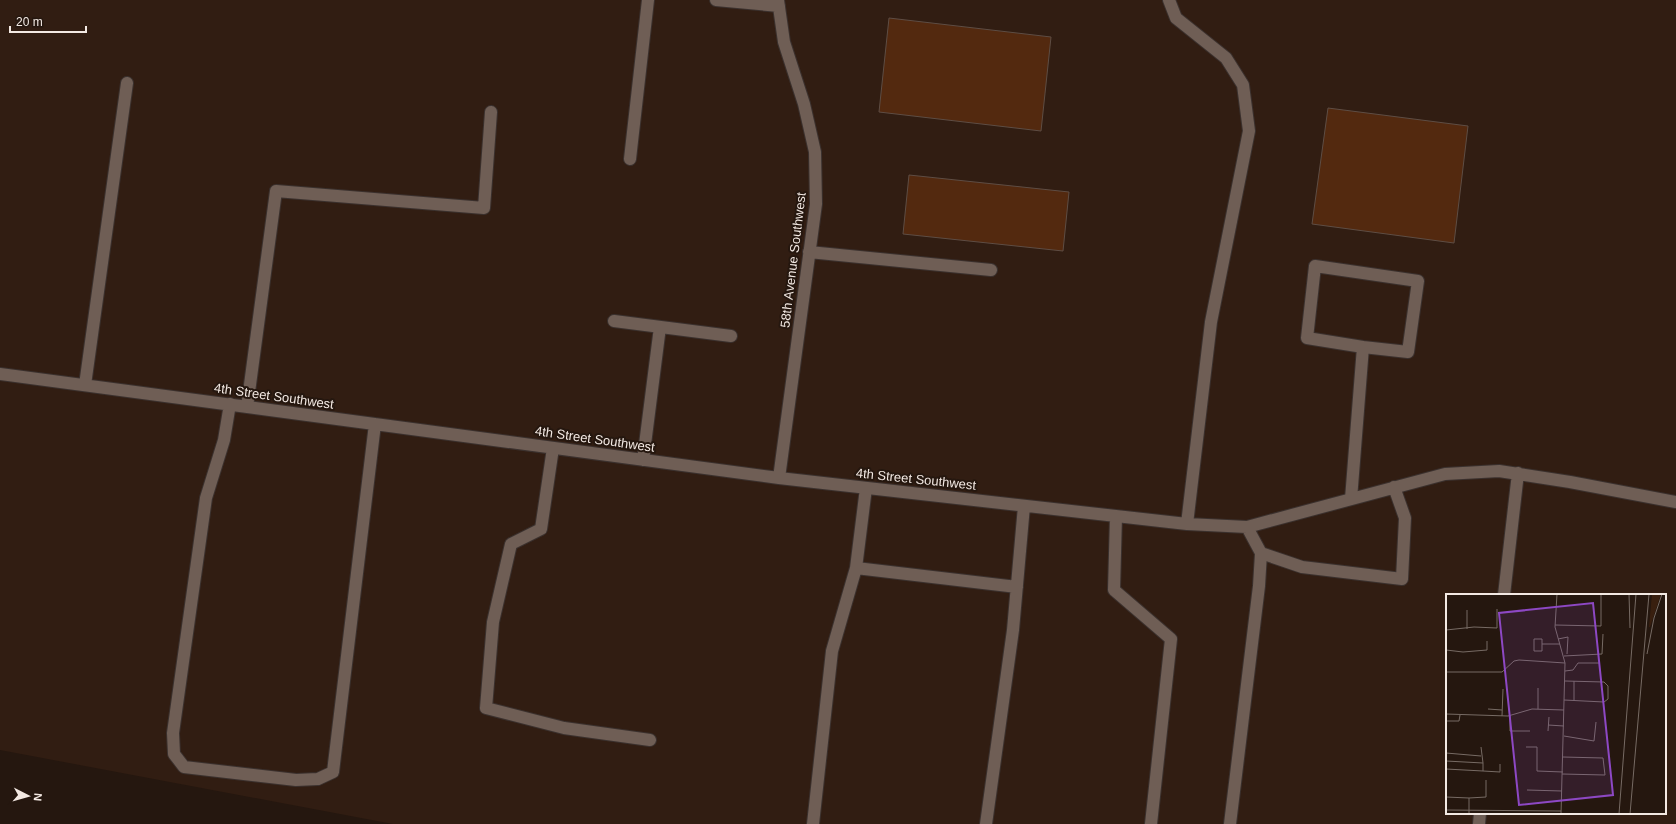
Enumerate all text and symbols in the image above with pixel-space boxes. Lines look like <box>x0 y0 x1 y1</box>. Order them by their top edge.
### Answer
scale bar <box>10 8 86 34</box>
text: 20 m <box>16 15 43 29</box>
street label: 58th Avenue Southwest <box>777 191 809 329</box>
street label: 4th Street Southwest <box>213 380 335 412</box>
street label: 4th Street Southwest <box>534 423 656 455</box>
street label: 4th Street Southwest <box>855 465 977 493</box>
inset map <box>1446 594 1666 814</box>
north arrow <box>8 776 48 816</box>
text: N <box>32 792 44 802</box>

